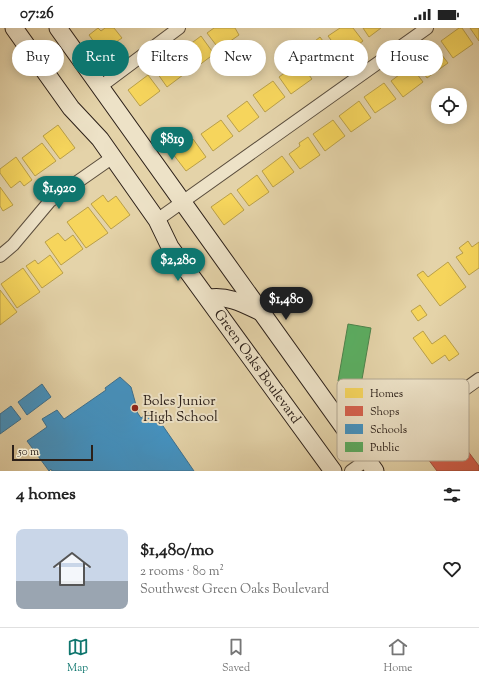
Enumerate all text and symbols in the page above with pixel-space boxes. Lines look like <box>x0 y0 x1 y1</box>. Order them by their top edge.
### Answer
text: 07:26 <box>20 4 54 25</box>
chip: Buy <box>12 40 64 76</box>
chip: Rent <box>72 40 129 76</box>
chip: Filters <box>137 40 202 76</box>
chip: New <box>210 40 266 76</box>
chip: Apartment <box>274 40 368 76</box>
chip: House <box>376 40 443 76</box>
map controls <box>431 88 467 124</box>
button: locate <box>431 88 467 124</box>
pin: $819 <box>148 127 196 161</box>
text: $819 <box>160 131 184 149</box>
pin: $1,920 <box>26 176 92 210</box>
text: $1,920 <box>42 180 76 198</box>
pin: $2,280 <box>145 248 211 282</box>
text: $2,280 <box>160 252 196 270</box>
pin: $1,480 <box>253 287 319 321</box>
text: $1,480 <box>269 291 303 309</box>
street label: Green Oaks Boulevard <box>208 306 305 428</box>
legend <box>337 379 469 461</box>
text: Homes <box>370 386 403 402</box>
place label: Boles Junior High School <box>143 392 218 428</box>
marker: Boles Junior High School <box>130 403 140 413</box>
text: Shops <box>370 404 399 420</box>
text: Schools <box>370 422 407 438</box>
text: Public <box>370 440 399 456</box>
scale bar <box>12 443 93 462</box>
text: 50 m <box>18 444 39 460</box>
text: 4 homes <box>16 483 76 507</box>
icon: filters <box>441 484 463 506</box>
text: $1,480/mo <box>140 539 214 563</box>
icon: home <box>48 545 96 593</box>
icon: heart <box>441 558 463 580</box>
text: 2 rooms · 80 m² <box>140 563 224 581</box>
text: Southwest Green Oaks Boulevard <box>140 581 329 599</box>
tab: Map <box>67 636 89 676</box>
tab: Saved <box>222 636 250 676</box>
tab: Home <box>383 636 412 676</box>

